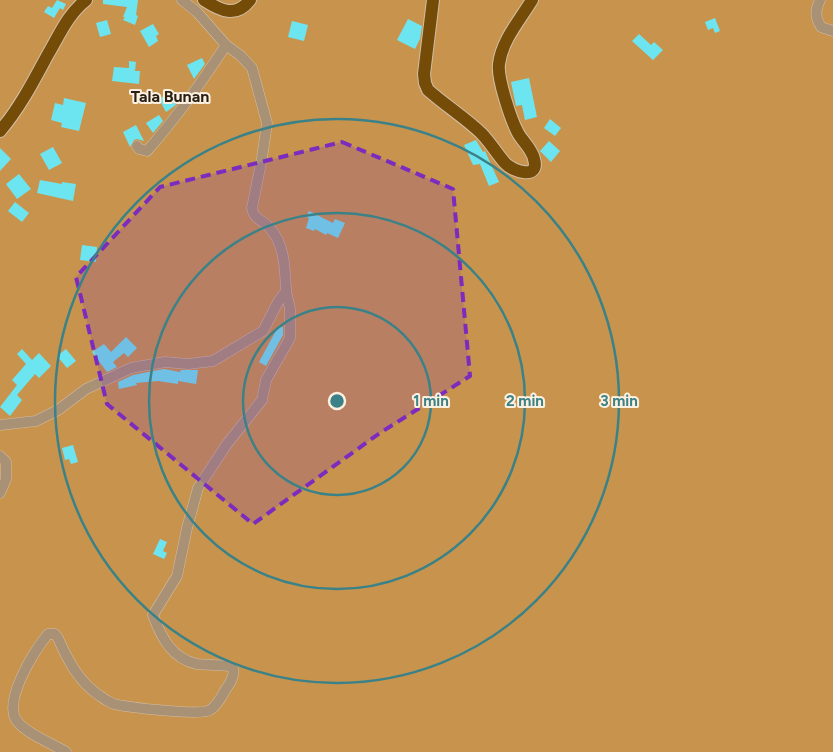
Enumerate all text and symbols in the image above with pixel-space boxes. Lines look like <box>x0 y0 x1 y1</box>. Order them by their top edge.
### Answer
district label: Tala Bunan <box>131 87 209 106</box>
centre of rings <box>328 392 346 410</box>
text: 1 min <box>413 392 449 410</box>
text: 2 min <box>506 392 544 410</box>
text: 3 min <box>600 392 638 410</box>

